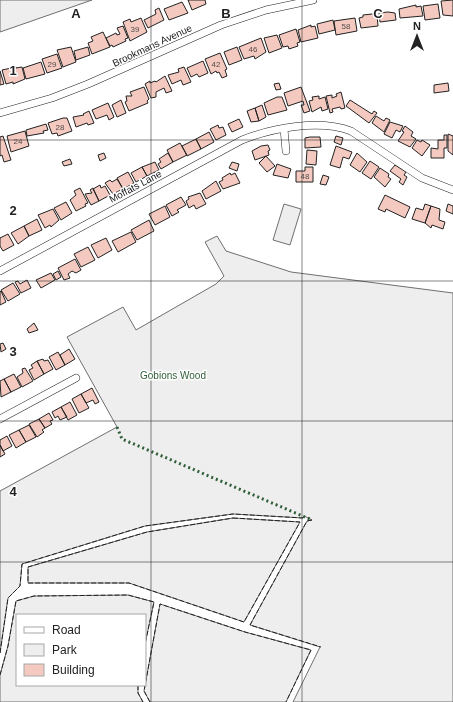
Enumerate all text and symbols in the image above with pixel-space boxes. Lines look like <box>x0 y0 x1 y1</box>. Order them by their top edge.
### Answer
text: A <box>71 6 81 21</box>
text: B <box>221 6 231 21</box>
text: C <box>373 6 383 21</box>
north arrow <box>397 16 437 56</box>
text: N <box>413 20 421 32</box>
street label: Brookmans Avenue <box>111 22 194 69</box>
house number: 58 <box>342 22 351 31</box>
house number: 39 <box>131 25 140 34</box>
house number: 46 <box>249 45 258 54</box>
house number: 29 <box>48 60 57 69</box>
house number: 42 <box>212 60 221 69</box>
text: 1 <box>9 63 17 78</box>
house number: 28 <box>56 123 65 132</box>
house number: 24 <box>14 137 23 146</box>
street label: Moffats Lane <box>107 168 164 205</box>
house number: 48 <box>301 172 310 181</box>
text: 2 <box>9 203 17 218</box>
text: 3 <box>9 344 17 359</box>
park label: Gobions Wood <box>140 370 206 381</box>
text: 4 <box>9 484 17 499</box>
legend <box>16 614 146 686</box>
text: Road <box>52 623 81 637</box>
text: Park <box>52 643 78 657</box>
text: Building <box>52 663 95 677</box>

